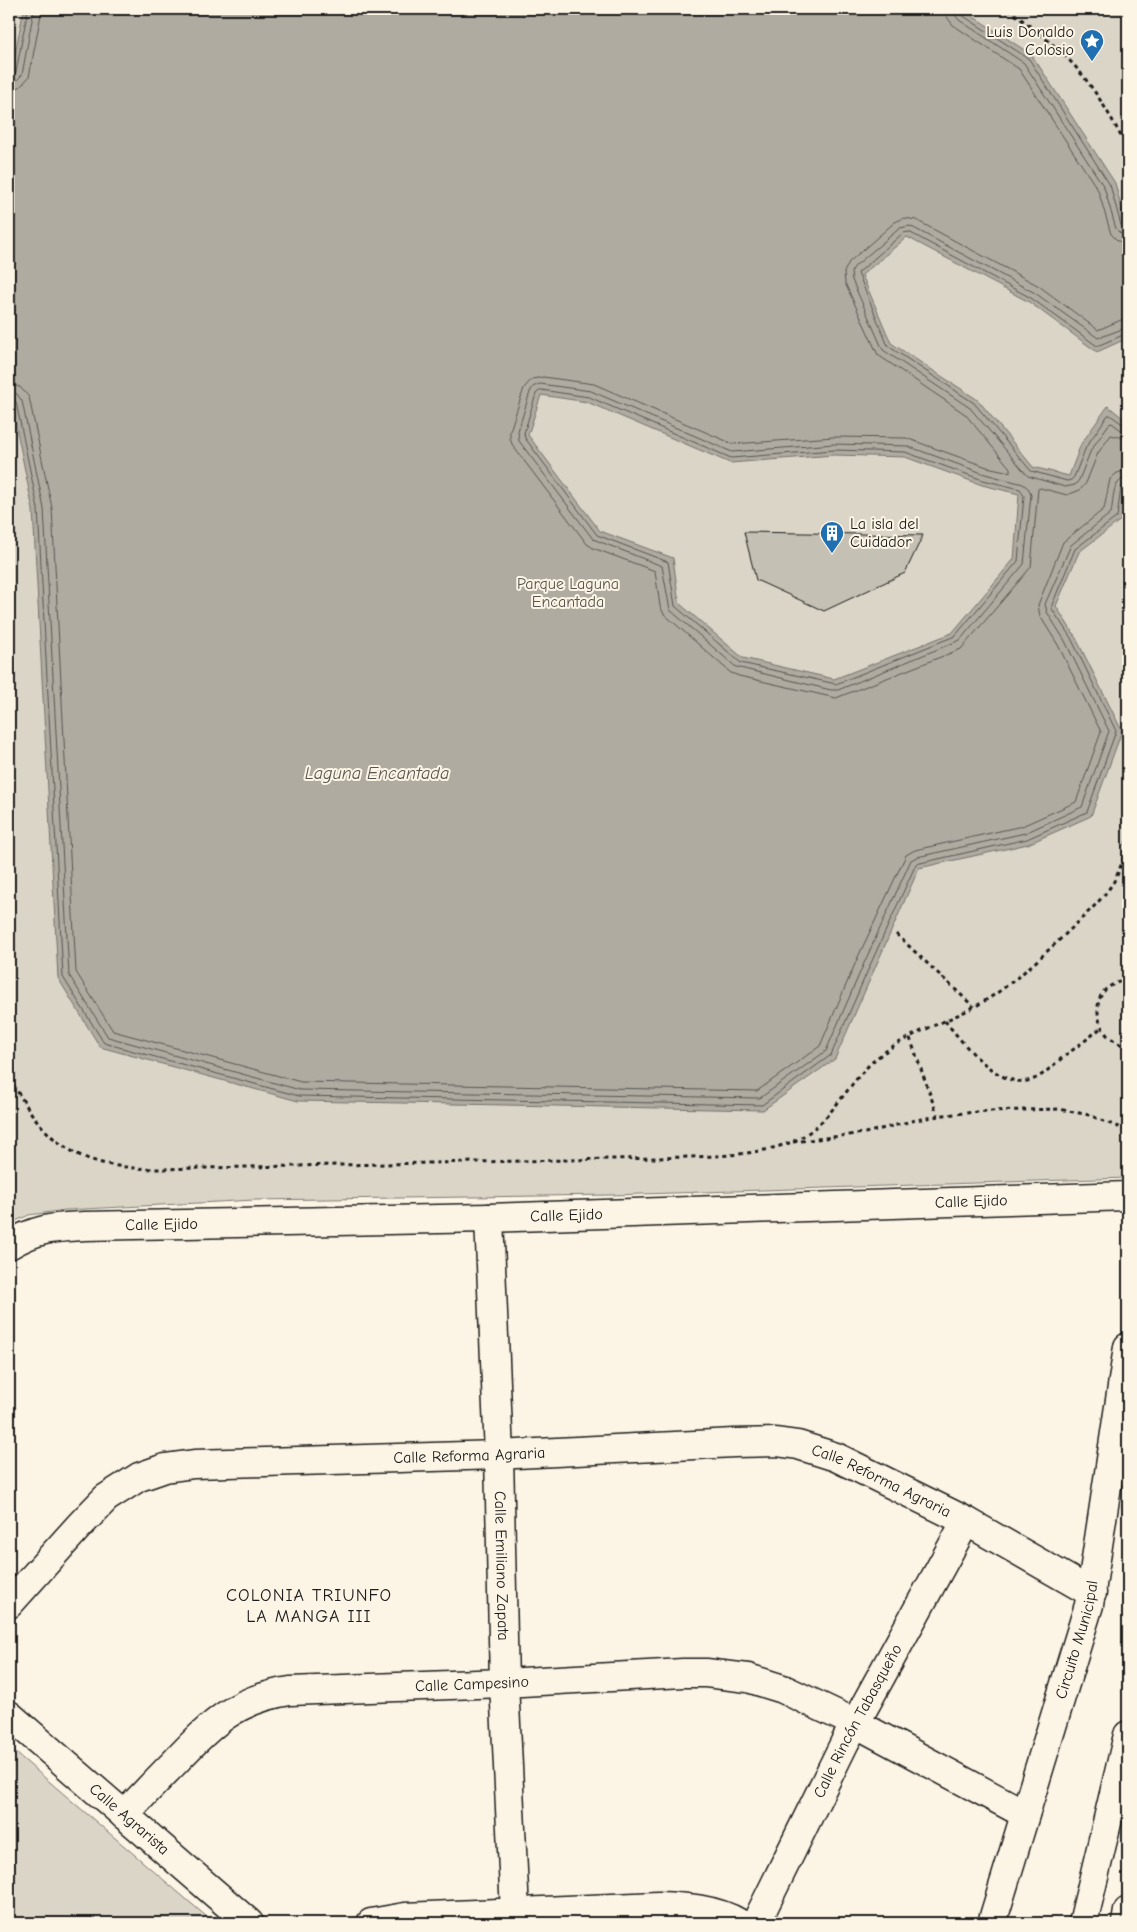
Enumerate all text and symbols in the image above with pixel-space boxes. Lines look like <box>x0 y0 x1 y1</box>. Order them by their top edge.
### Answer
place label: Luis Donaldo Colosio <box>986 23 1074 59</box>
place icon: Luis Donaldo Colosio <box>1079 28 1105 62</box>
place label: La isla del Cuidador <box>850 515 919 551</box>
building icon: La isla del Cuidador <box>819 520 845 554</box>
park label: Parque Laguna Encantada <box>517 575 619 611</box>
water label: Laguna Encantada <box>305 763 449 784</box>
street label: Calle Ejido <box>935 1191 1008 1212</box>
street label: Calle Ejido <box>530 1205 603 1226</box>
street label: Calle Ejido <box>125 1215 198 1234</box>
street label: Calle Reforma Agraria <box>809 1441 954 1521</box>
street label: Calle Reforma Agraria <box>393 1444 546 1467</box>
street label: Calle Emiliano Zapata <box>491 1491 512 1641</box>
street label: Circuito Municipal <box>1052 1579 1102 1701</box>
district label: COLONIA TRIUNFO LA MANGA III <box>226 1585 392 1627</box>
street label: Calle Rincón Tabasqueño <box>810 1641 906 1801</box>
street label: Calle Campesino <box>415 1673 529 1695</box>
street label: Calle Agrarista <box>86 1780 173 1859</box>

